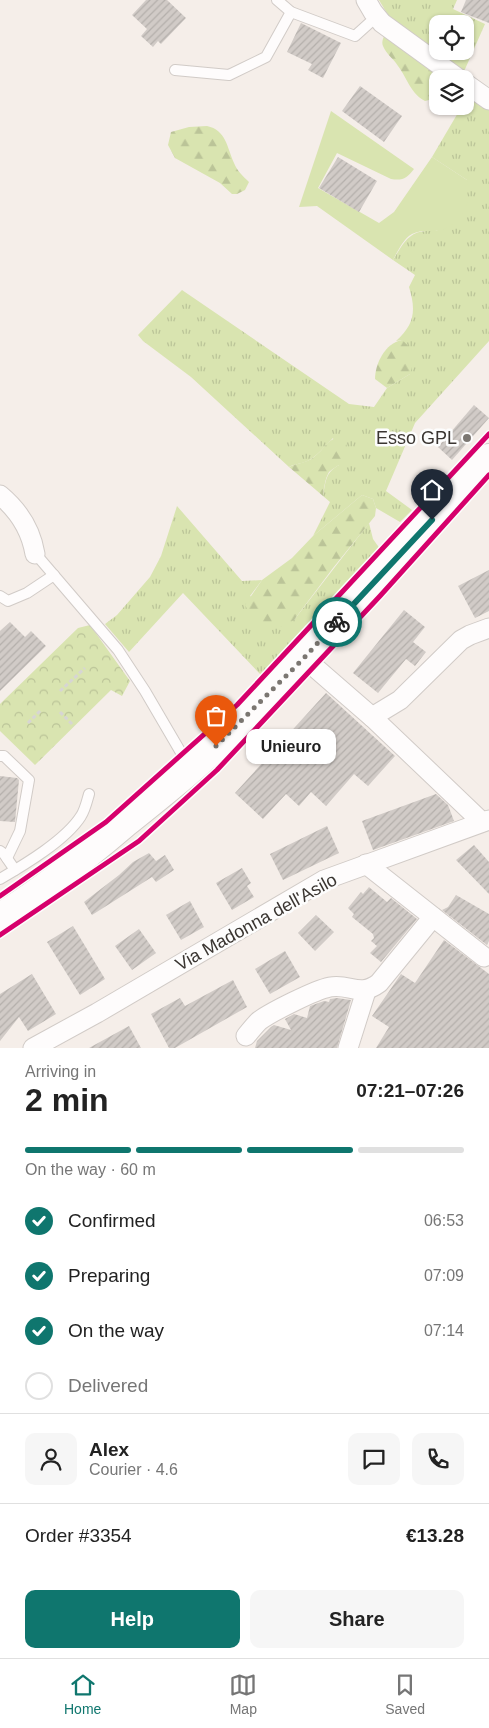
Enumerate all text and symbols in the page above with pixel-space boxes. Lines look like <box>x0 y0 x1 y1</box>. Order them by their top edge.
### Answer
map controls <box>429 15 474 115</box>
button: locate <box>429 15 474 60</box>
button: layers <box>429 70 474 115</box>
place label: Esso GPL <box>376 428 457 448</box>
marker: Esso GPL <box>461 432 473 444</box>
pin <box>411 469 453 520</box>
icon: home <box>418 476 446 504</box>
courier <box>312 597 362 647</box>
icon: bike <box>323 608 351 636</box>
pin <box>195 695 237 746</box>
icon: bag <box>202 702 230 730</box>
callout: Unieuro <box>246 728 336 764</box>
text: Unieuro <box>261 738 321 755</box>
street label: Via Madonna dell'Asilo <box>172 869 340 975</box>
text: Arriving in <box>25 1063 96 1080</box>
text: 07:21–07:26 <box>356 1080 464 1101</box>
text: 2 min <box>25 1082 109 1118</box>
text: On the way · 60 m <box>25 1161 156 1178</box>
icon: check <box>25 1207 53 1235</box>
text: Confirmed <box>68 1210 156 1231</box>
text: 06:53 <box>424 1212 464 1229</box>
icon: check <box>25 1262 53 1290</box>
text: Preparing <box>68 1265 150 1286</box>
text: 07:09 <box>424 1267 464 1284</box>
icon: check <box>25 1317 53 1345</box>
text: On the way <box>68 1320 164 1341</box>
text: 07:14 <box>424 1322 464 1339</box>
text: Delivered <box>68 1375 148 1396</box>
button: person <box>25 1433 77 1485</box>
button: chat <box>348 1433 400 1485</box>
button: phone <box>412 1433 464 1485</box>
text: Alex <box>89 1439 129 1460</box>
text: Courier · 4.6 <box>89 1461 178 1478</box>
text: Order #3354 <box>25 1525 132 1546</box>
text: €13.28 <box>406 1525 464 1546</box>
button: Help <box>25 1590 240 1648</box>
button: Share <box>250 1590 464 1648</box>
tab: Home <box>64 1671 101 1717</box>
tab: Map <box>229 1671 257 1717</box>
tab: Saved <box>385 1671 425 1717</box>

